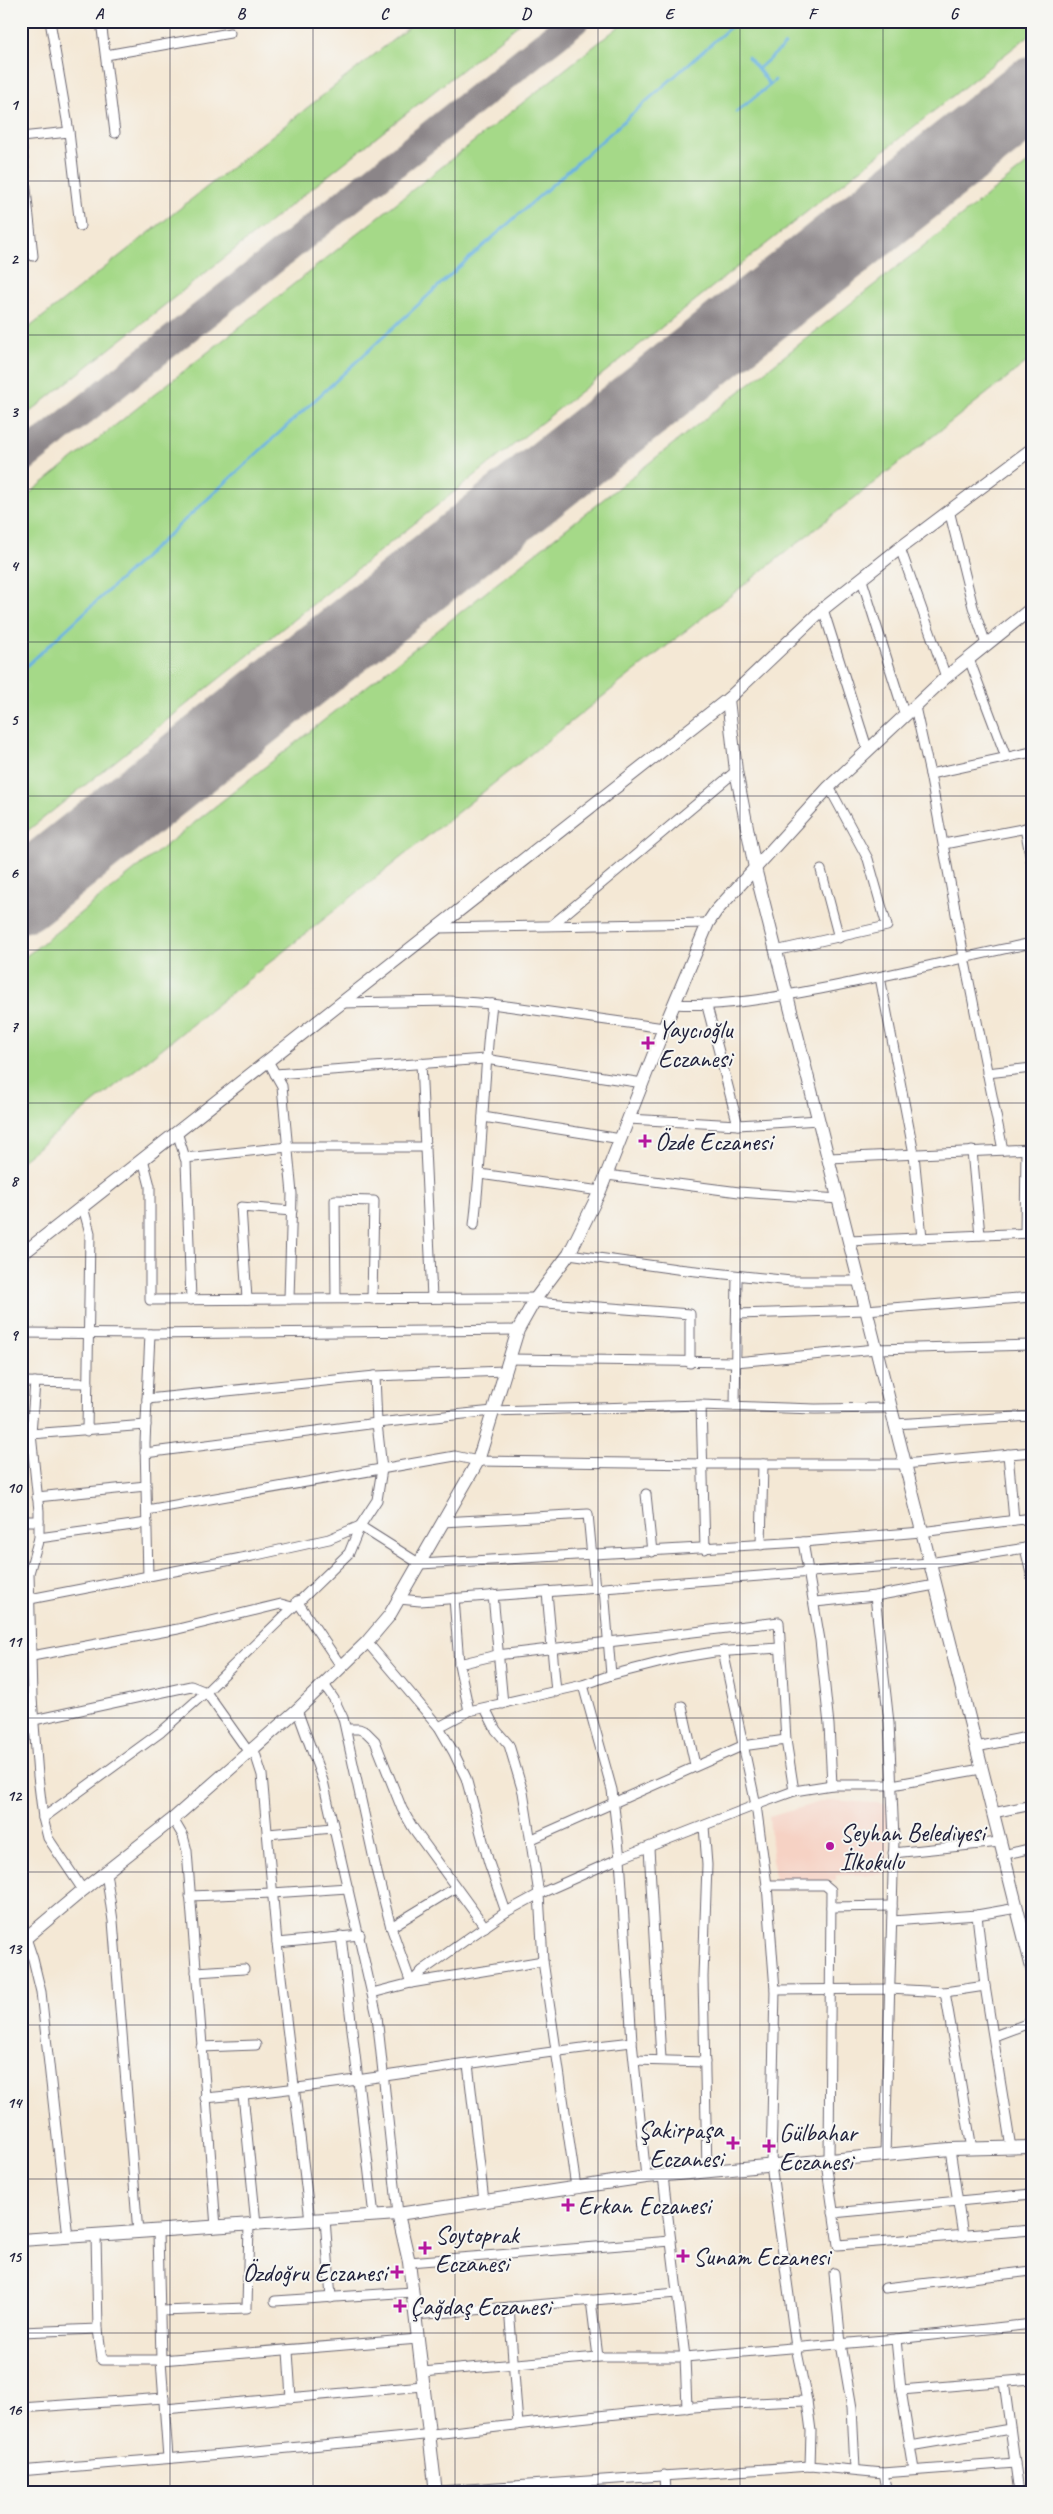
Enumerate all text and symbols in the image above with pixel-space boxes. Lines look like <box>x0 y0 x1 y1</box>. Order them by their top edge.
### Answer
text: A <box>95 4 105 24</box>
text: B <box>237 4 247 24</box>
text: C <box>380 4 390 24</box>
text: D <box>521 4 532 24</box>
text: E <box>665 4 676 24</box>
text: F <box>808 4 819 24</box>
text: G <box>950 4 960 24</box>
text: 1 <box>10 95 19 115</box>
text: 2 <box>10 249 19 269</box>
text: 3 <box>10 402 19 422</box>
text: 4 <box>10 556 19 576</box>
text: 5 <box>11 710 20 730</box>
text: 6 <box>10 863 19 883</box>
place label: Yaycıoğlu Eczanesi <box>658 1014 735 1075</box>
text: 7 <box>10 1017 19 1037</box>
marker: Yaycıoğlu Eczanesi <box>642 1037 654 1049</box>
place label: Özde Eczanesi <box>655 1126 776 1158</box>
marker: Özde Eczanesi <box>639 1135 651 1147</box>
text: 8 <box>10 1171 19 1191</box>
text: 9 <box>10 1325 19 1345</box>
text: 10 <box>7 1478 23 1498</box>
text: 11 <box>7 1632 23 1652</box>
text: 12 <box>7 1786 23 1806</box>
place label: Seyhan Belediyesi İlkokulu <box>840 1817 988 1878</box>
marker: Seyhan Belediyesi İlkokulu <box>824 1840 836 1852</box>
text: 13 <box>7 1939 23 1959</box>
text: 14 <box>7 2093 23 2113</box>
place label: Şakirpaşa Eczanesi <box>638 2114 726 2175</box>
place label: Gülbahar Eczanesi <box>779 2117 860 2178</box>
marker: Şakirpaşa Eczanesi <box>727 2137 739 2149</box>
marker: Gülbahar Eczanesi <box>763 2140 775 2152</box>
place label: Erkan Eczanesi <box>578 2190 714 2222</box>
marker: Erkan Eczanesi <box>562 2199 574 2211</box>
place label: Soytoprak Eczanesi <box>435 2219 521 2280</box>
place label: Sunam Eczanesi <box>693 2241 833 2273</box>
marker: Soytoprak Eczanesi <box>419 2242 431 2254</box>
text: 15 <box>7 2247 23 2267</box>
marker: Sunam Eczanesi <box>677 2250 689 2262</box>
place label: Özdoğru Eczanesi <box>242 2257 390 2289</box>
marker: Özdoğru Eczanesi <box>391 2266 403 2278</box>
place label: Çağdaş Eczanesi <box>410 2291 554 2323</box>
marker: Çağdaş Eczanesi <box>394 2300 406 2312</box>
text: 16 <box>7 2400 23 2420</box>

